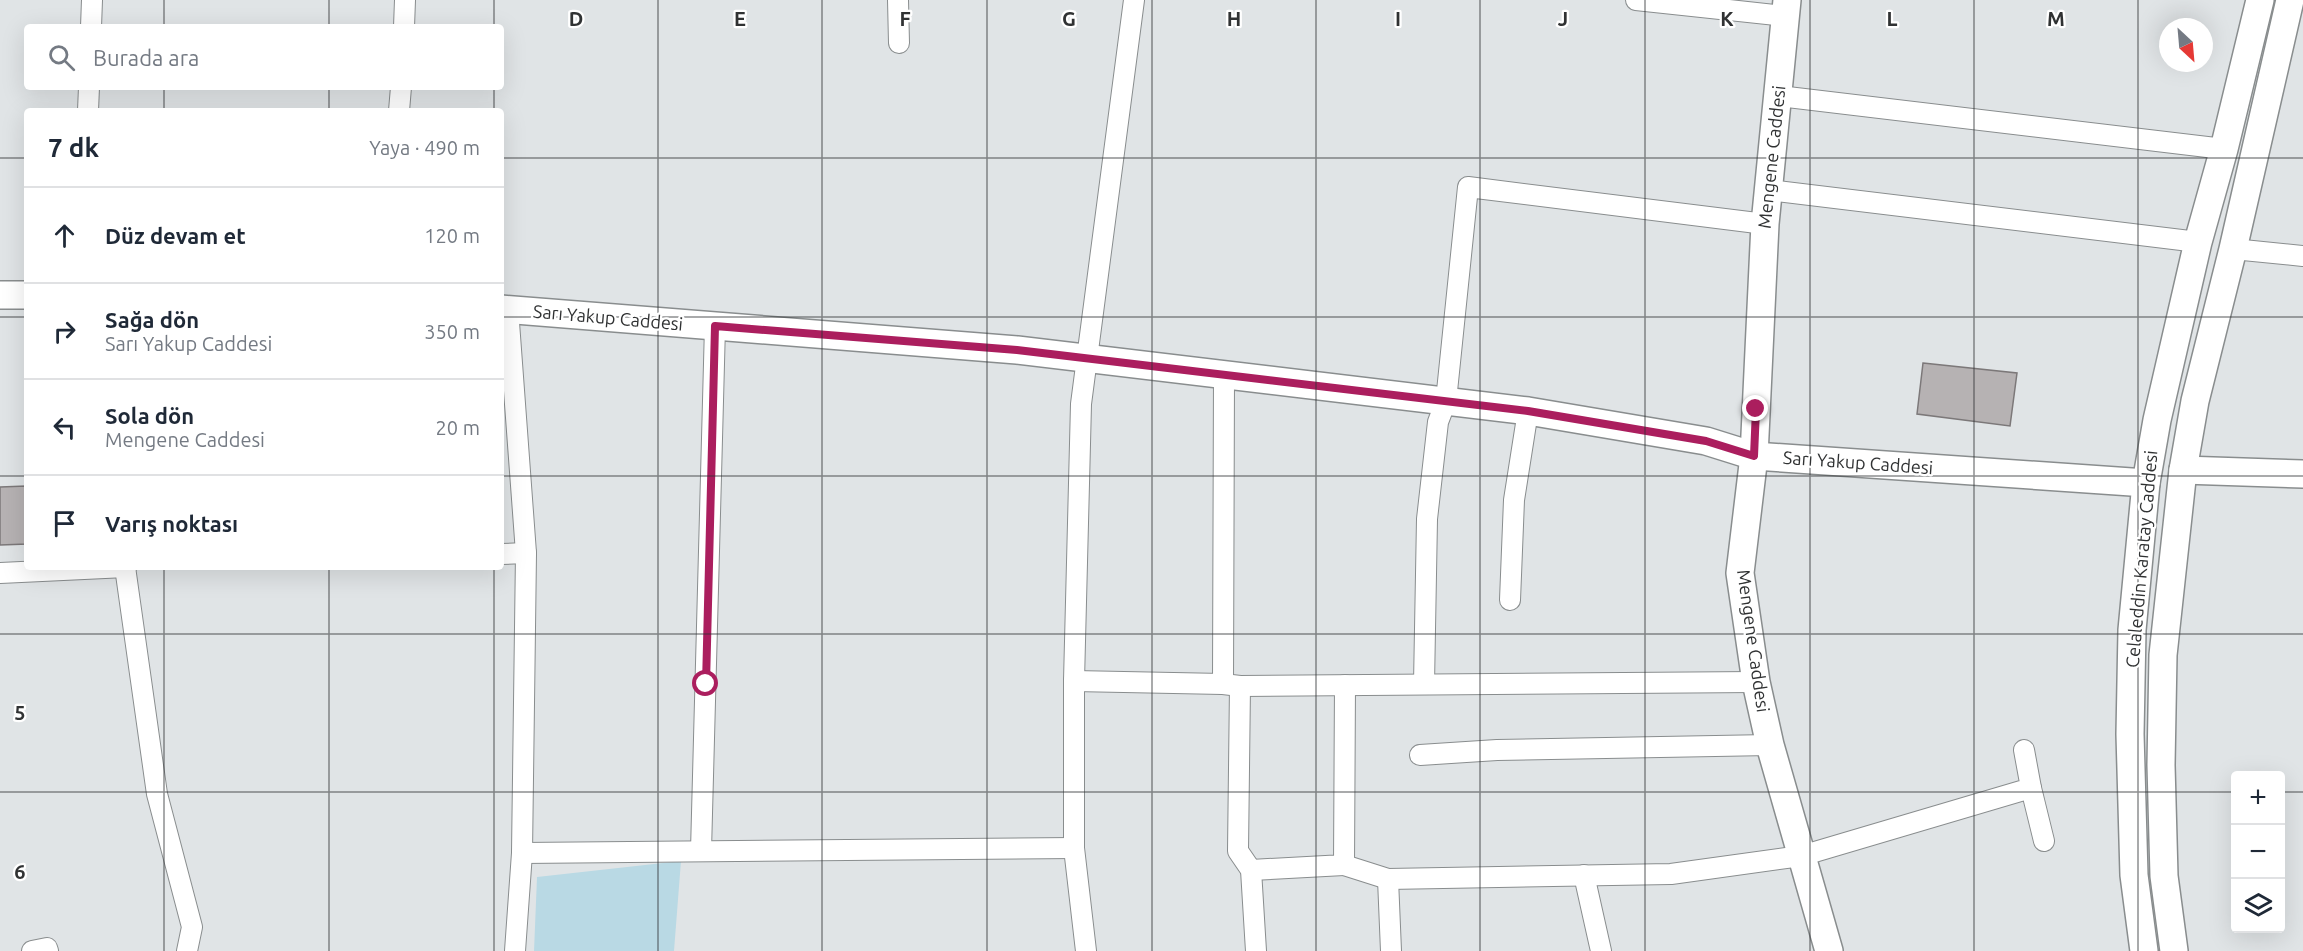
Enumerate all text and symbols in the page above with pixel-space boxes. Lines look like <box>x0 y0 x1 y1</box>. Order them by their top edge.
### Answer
text: D <box>569 7 583 30</box>
text: E <box>734 7 746 30</box>
text: F <box>899 7 911 30</box>
text: G <box>1062 7 1076 30</box>
text: H <box>1227 7 1241 30</box>
text: I <box>1395 7 1401 30</box>
text: J <box>1558 7 1568 30</box>
text: K <box>1720 7 1734 30</box>
text: L <box>1887 7 1898 30</box>
text: M <box>2047 7 2065 30</box>
north arrow <box>2159 18 2213 72</box>
search box <box>24 24 504 90</box>
icon: search <box>45 41 78 74</box>
text: Burada ara <box>93 45 199 70</box>
street label: Mengene Caddesi <box>1754 84 1788 230</box>
text: 7 dk <box>48 133 99 162</box>
text: Yaya · 490 m <box>369 136 480 159</box>
icon: ahead <box>48 219 81 252</box>
text: Düz devam et <box>105 223 246 248</box>
text: 120 m <box>424 224 480 247</box>
street label: Sarı Yakup Caddesi <box>532 300 684 334</box>
text: Sağa dön <box>105 307 199 332</box>
icon: right <box>48 315 81 348</box>
text: 350 m <box>424 320 480 343</box>
text: Sarı Yakup Caddesi <box>105 332 272 355</box>
route end <box>1742 395 1768 421</box>
text: Sola dön <box>105 403 194 428</box>
icon: left <box>48 411 81 444</box>
text: 20 m <box>436 416 480 439</box>
text: Mengene Caddesi <box>105 428 265 451</box>
street label: Sarı Yakup Caddesi <box>1782 447 1934 477</box>
street label: Celaleddin Karatay Caddesi <box>2122 449 2160 668</box>
icon: arrive <box>48 507 81 540</box>
text: Varış noktası <box>105 511 238 536</box>
street label: Mengene Caddesi <box>1734 568 1774 714</box>
route start <box>692 670 718 696</box>
text: 5 <box>14 701 26 724</box>
map controls <box>2231 771 2285 933</box>
button: + <box>2231 771 2285 825</box>
button: − <box>2231 825 2285 879</box>
text: 6 <box>14 860 26 883</box>
button: layers <box>2231 879 2285 933</box>

